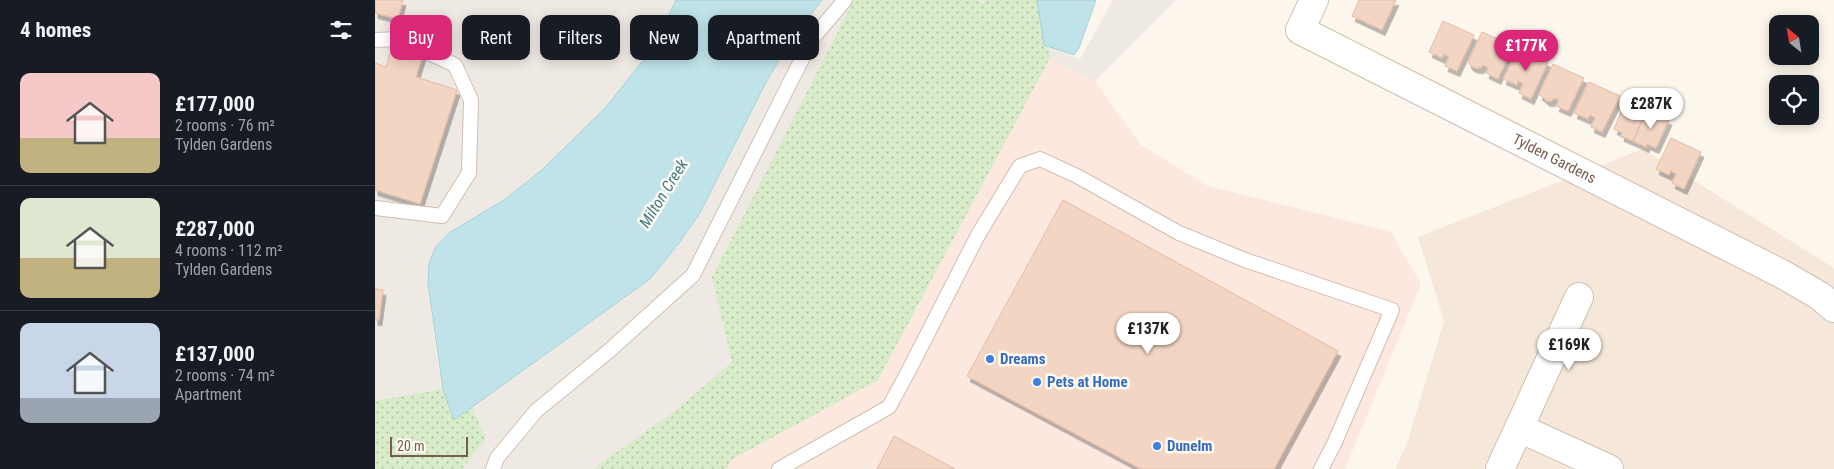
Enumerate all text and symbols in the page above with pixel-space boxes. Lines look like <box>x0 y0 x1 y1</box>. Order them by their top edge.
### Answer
chip: Buy <box>390 15 452 60</box>
chip: Rent <box>462 15 530 60</box>
chip: Filters <box>540 15 620 60</box>
chip: New <box>630 15 698 60</box>
chip: Apartment <box>708 15 819 60</box>
north arrow <box>1769 15 1819 65</box>
map controls <box>1769 15 1819 125</box>
icon: filters <box>327 16 355 44</box>
text: 4 homes <box>20 18 91 42</box>
pin: £177K <box>1491 30 1561 72</box>
text: £177K <box>1505 36 1547 55</box>
button: locate <box>1769 75 1819 125</box>
pin: £287K <box>1616 88 1686 130</box>
text: £177,000 <box>175 92 255 116</box>
icon: home <box>60 93 120 153</box>
text: £287K <box>1630 94 1672 113</box>
text: 2 rooms · 76 m² <box>175 116 275 135</box>
street label: Tylden Gardens <box>1509 130 1599 187</box>
text: Tylden Gardens <box>175 135 272 154</box>
water label: Milton Creek <box>635 155 692 231</box>
text: £287,000 <box>175 217 255 241</box>
icon: home <box>60 218 120 278</box>
text: 4 rooms · 112 m² <box>175 241 283 260</box>
text: Tylden Gardens <box>175 260 272 279</box>
pin: £137K <box>1113 312 1183 355</box>
text: £137K <box>1127 319 1169 338</box>
pin: £169K <box>1534 328 1604 371</box>
text: £169K <box>1548 335 1590 354</box>
text: £137,000 <box>175 342 255 366</box>
icon: home <box>60 343 120 403</box>
place label: Dreams <box>1000 350 1046 368</box>
marker: Dreams <box>984 353 996 365</box>
text: 2 rooms · 74 m² <box>175 366 275 385</box>
place label: Pets at Home <box>1047 373 1128 391</box>
marker: Pets at Home <box>1031 376 1043 388</box>
text: Apartment <box>175 385 242 404</box>
scale bar <box>390 434 467 457</box>
place label: Dunelm <box>1167 437 1212 455</box>
text: 20 m <box>397 438 425 454</box>
marker: Dunelm <box>1151 440 1163 452</box>

